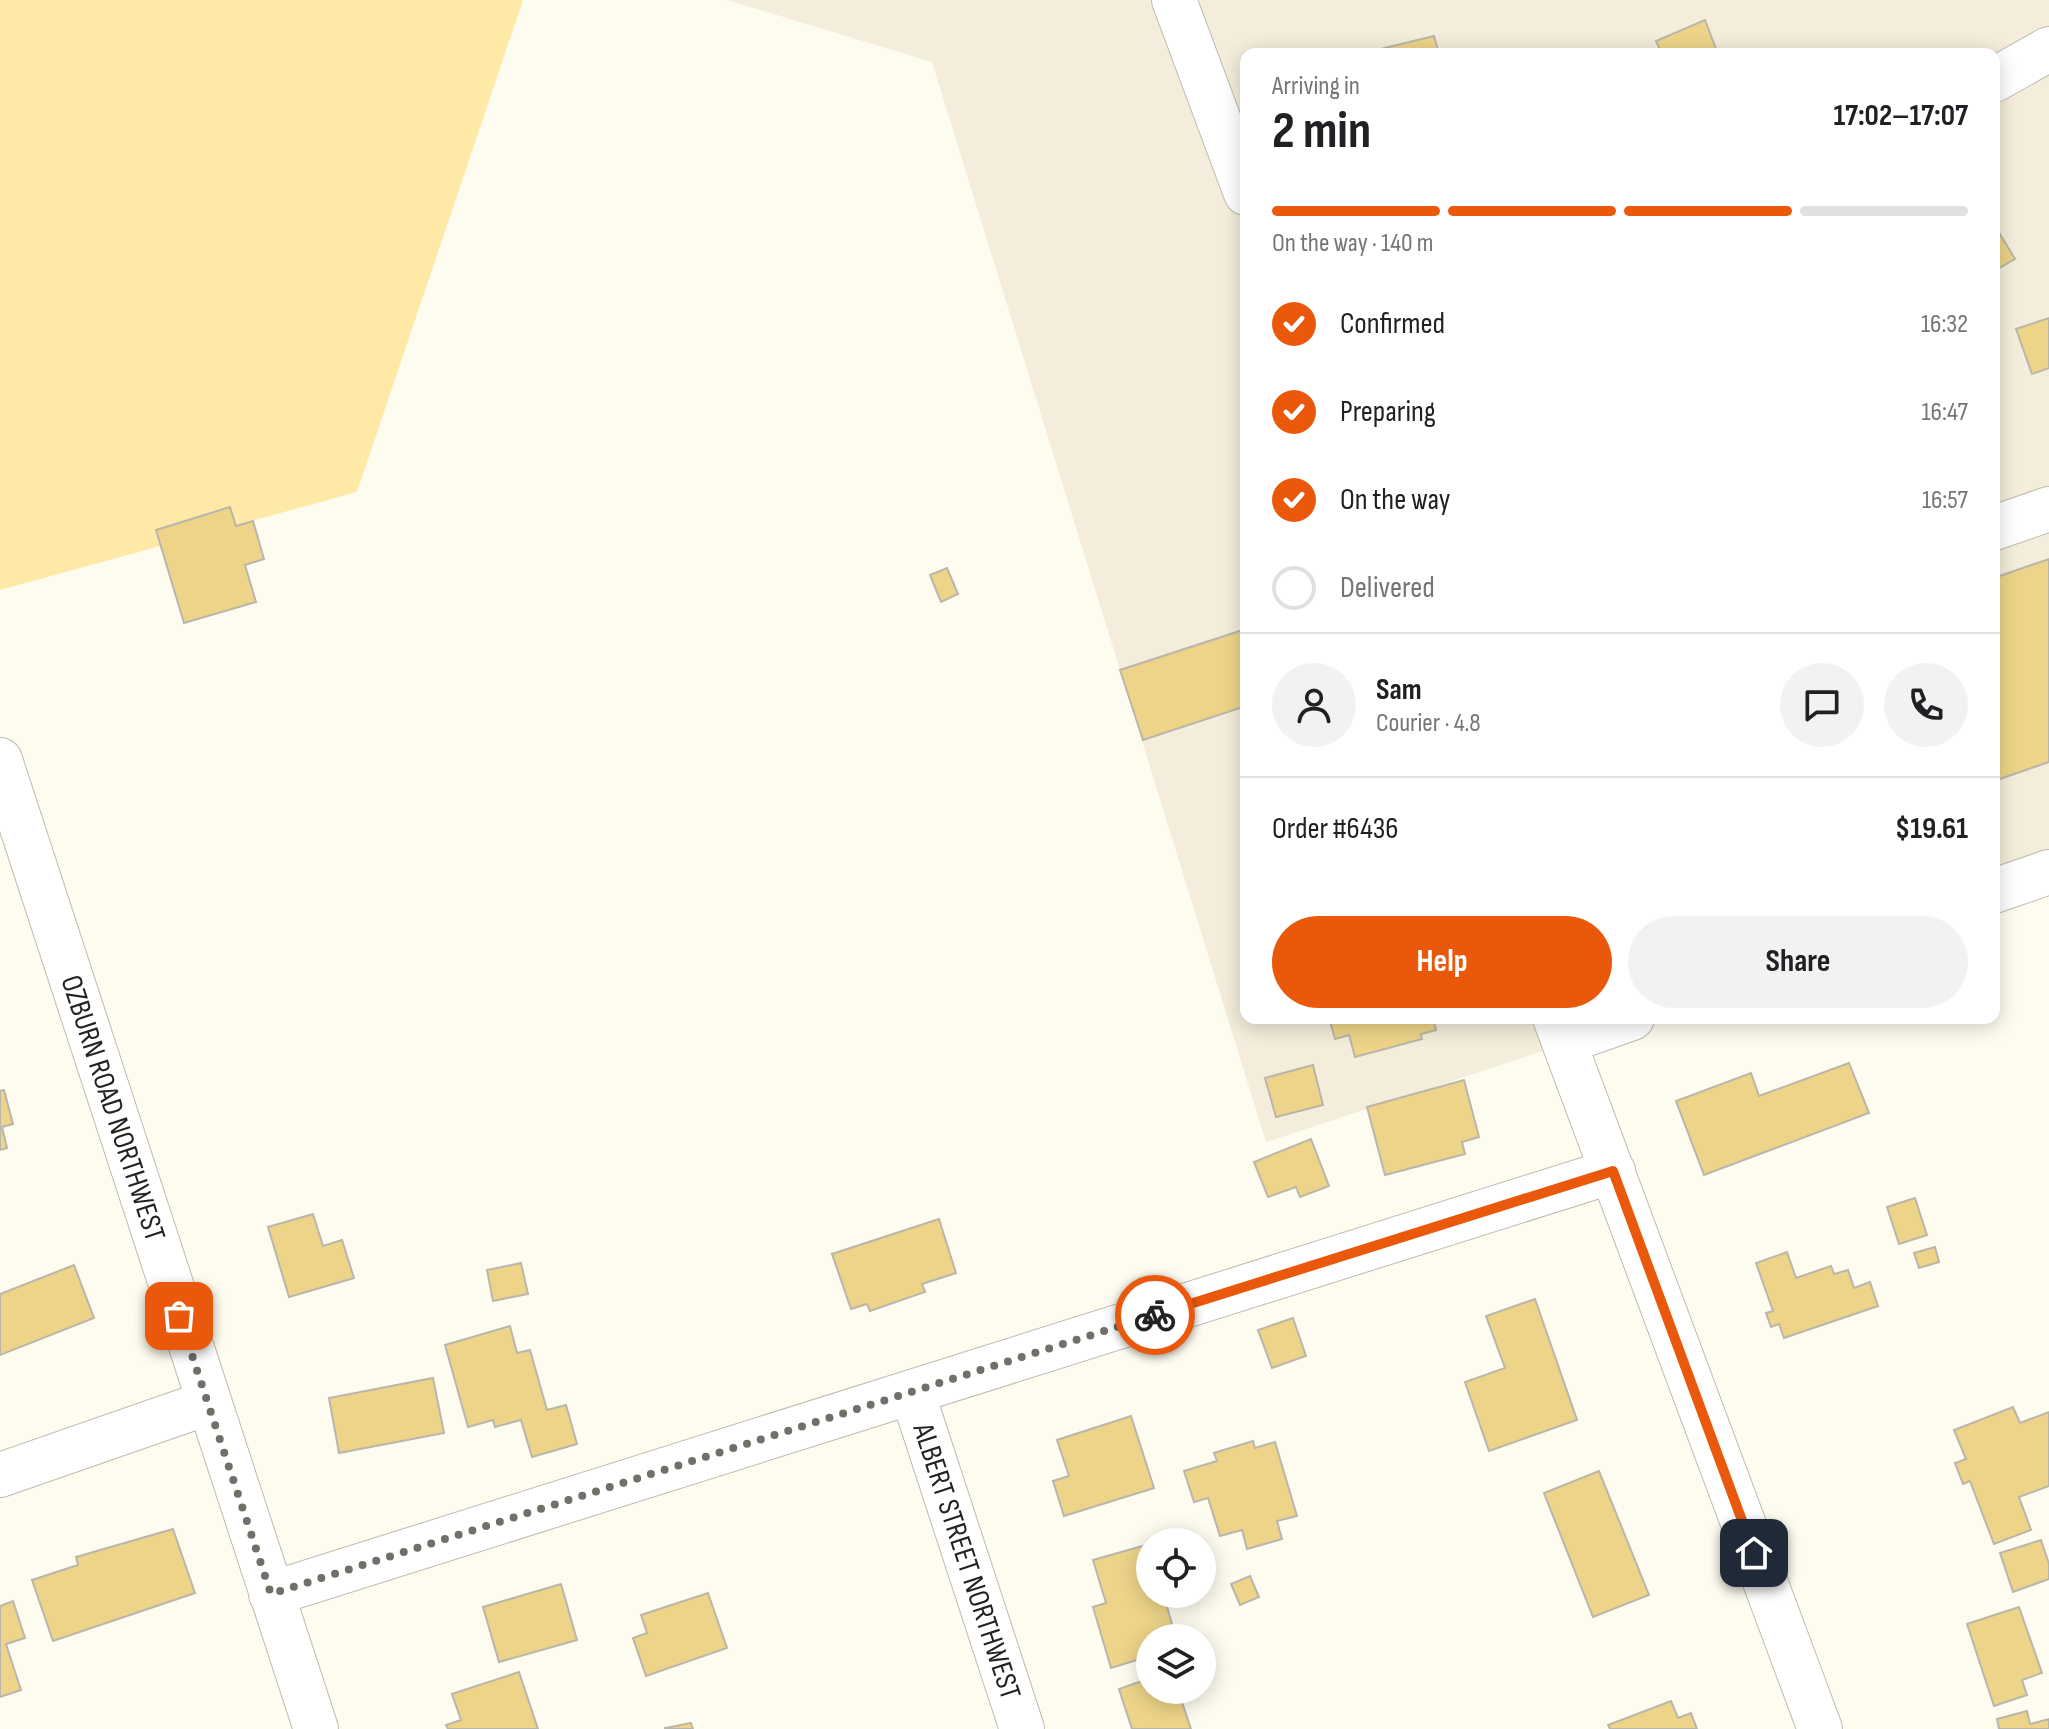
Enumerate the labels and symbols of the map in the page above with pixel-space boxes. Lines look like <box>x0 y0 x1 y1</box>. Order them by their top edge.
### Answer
street label: OZBURN ROAD NORTHWEST <box>52 971 173 1246</box>
courier <box>1115 1275 1195 1355</box>
pin <box>145 1282 213 1350</box>
street label: ALBERT STREET NORTHWEST <box>904 1418 1028 1704</box>
pin <box>1720 1519 1788 1587</box>

